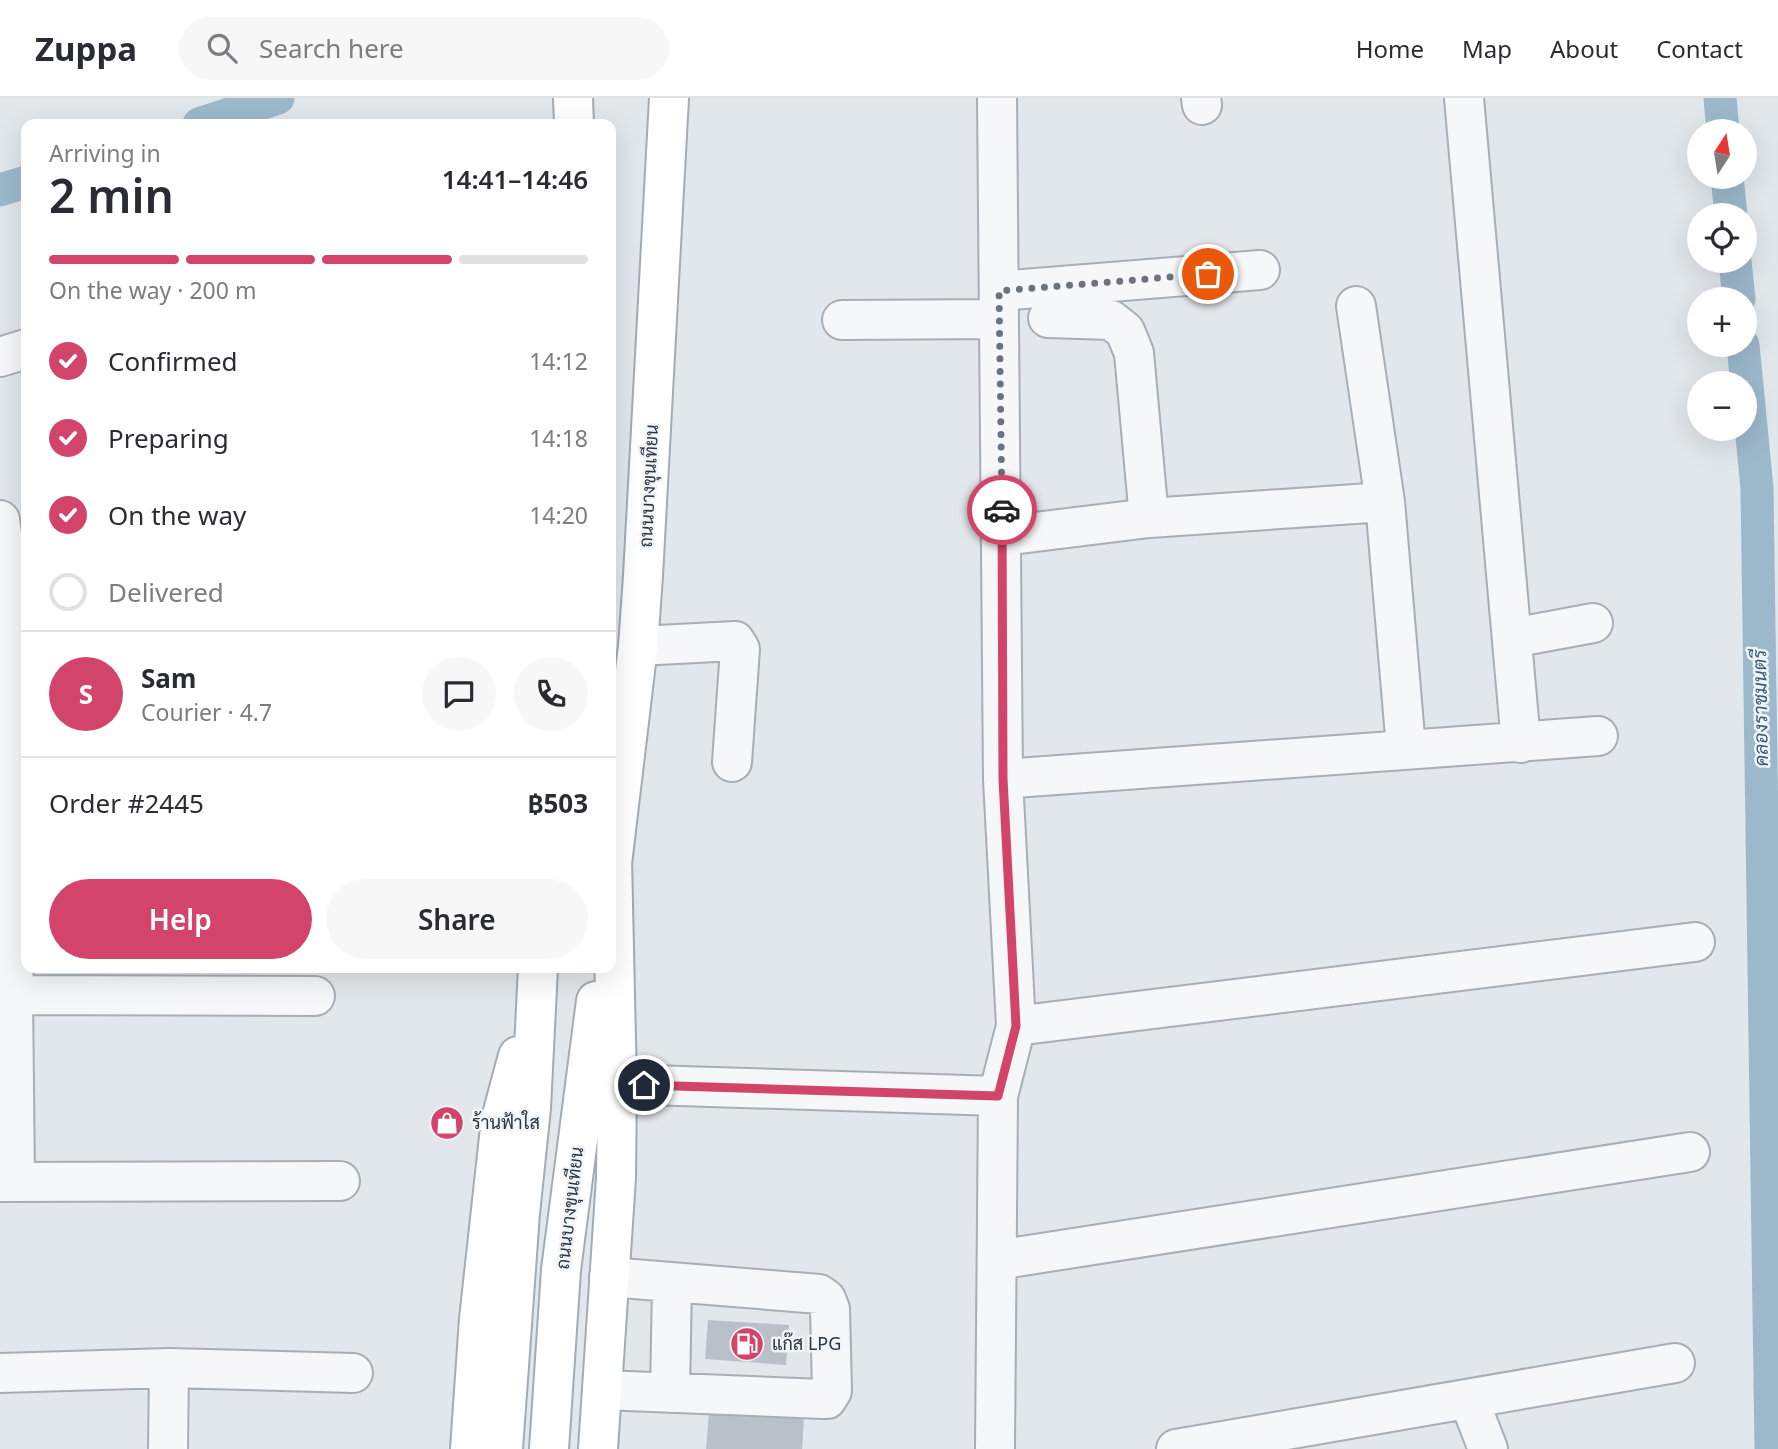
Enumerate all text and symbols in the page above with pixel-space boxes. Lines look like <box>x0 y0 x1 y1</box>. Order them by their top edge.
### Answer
search box <box>179 17 669 80</box>
text: Zuppa <box>35 26 137 71</box>
icon: search <box>203 29 241 67</box>
text: Search here <box>259 30 404 66</box>
text: Home <box>1356 32 1424 65</box>
text: Map <box>1462 32 1512 65</box>
text: About <box>1550 32 1618 65</box>
text: Contact <box>1656 32 1743 65</box>
north arrow <box>1687 119 1757 189</box>
map controls <box>1687 119 1757 441</box>
text: Arriving in <box>49 137 161 169</box>
text: 14:41–14:46 <box>442 161 588 197</box>
text: 2 min <box>49 164 174 226</box>
button: locate <box>1687 203 1757 273</box>
pin <box>1178 244 1238 304</box>
icon: bag <box>1189 255 1227 293</box>
text: On the way · 200 m <box>49 274 256 306</box>
button: + <box>1687 287 1757 357</box>
icon: check <box>49 342 87 380</box>
text: Confirmed <box>108 343 238 379</box>
text: 14:12 <box>529 345 588 377</box>
button: − <box>1687 371 1757 441</box>
icon: check <box>49 419 87 457</box>
text: Preparing <box>108 420 229 456</box>
text: 14:18 <box>529 422 588 454</box>
street label: ถนนบางขุนเทียน <box>633 424 664 548</box>
courier <box>967 475 1037 545</box>
icon: car <box>983 491 1021 529</box>
icon: check <box>49 496 87 534</box>
text: On the way <box>108 497 246 533</box>
text: 14:20 <box>529 499 588 531</box>
text: Delivered <box>108 574 224 610</box>
water label: คลองราชมนตรี <box>1746 648 1774 767</box>
button: chat <box>422 657 496 731</box>
button: phone <box>514 657 588 731</box>
text: Sam <box>141 660 196 696</box>
text: S <box>79 676 93 712</box>
text: Courier · 4.7 <box>141 696 272 728</box>
text: Order #2445 <box>49 785 204 821</box>
text: ฿503 <box>528 785 588 821</box>
button: Help <box>49 879 312 959</box>
button: Share <box>326 879 588 959</box>
pin <box>614 1055 674 1115</box>
icon: home <box>625 1066 663 1104</box>
shop icon: ร้านฟ้าใส <box>428 1104 466 1142</box>
place label: ร้านฟ้าใส <box>472 1110 540 1134</box>
street label: ถนนบางขุนเทียน <box>550 1145 589 1271</box>
fuel station icon: แก๊ส LPG <box>728 1325 766 1363</box>
place label: แก๊ส LPG <box>772 1331 841 1355</box>

